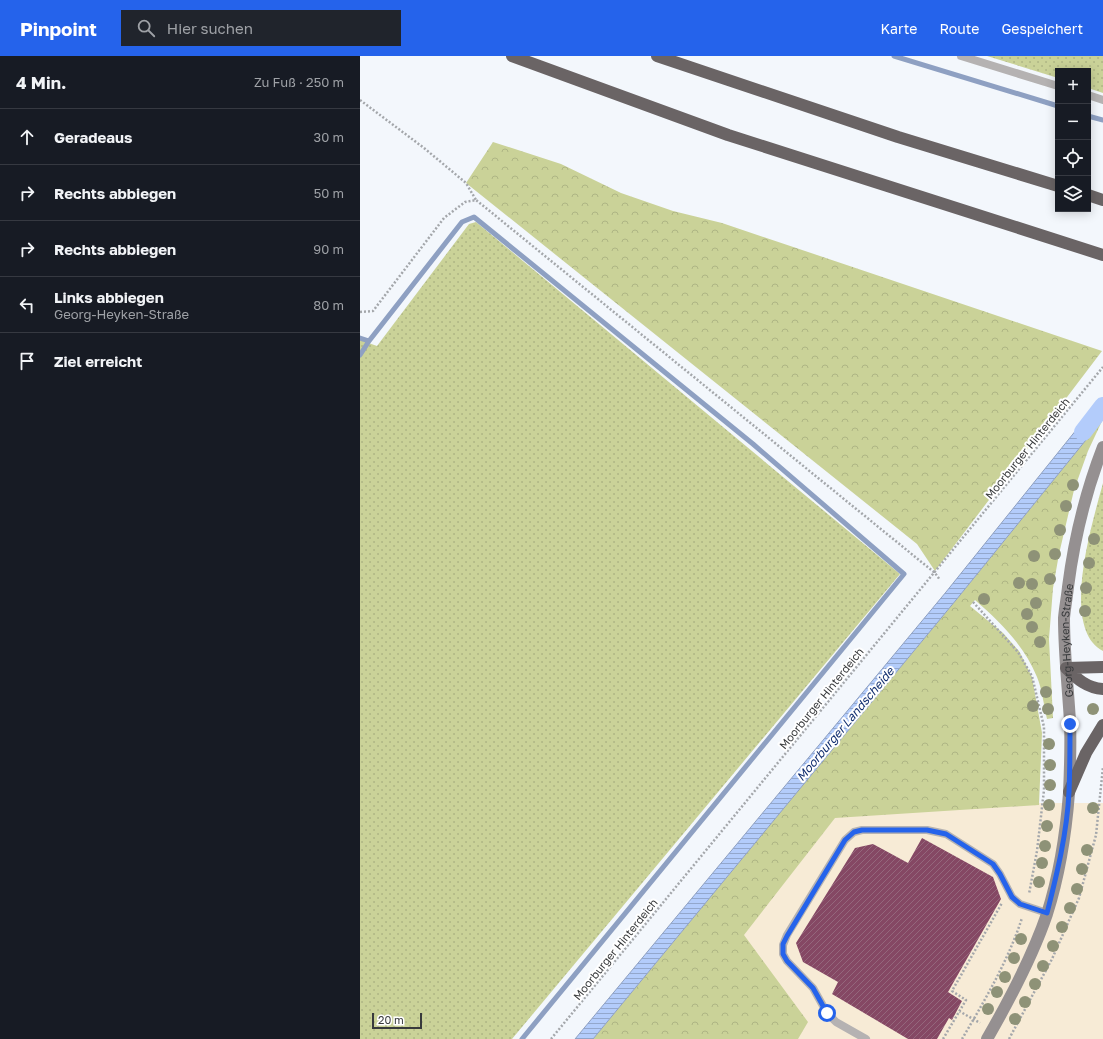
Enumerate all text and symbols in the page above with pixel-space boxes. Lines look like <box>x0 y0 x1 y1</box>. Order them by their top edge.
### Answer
search box <box>121 10 401 46</box>
text: Pinpoint <box>20 17 97 40</box>
icon: search <box>135 17 157 39</box>
text: Hier suchen <box>167 19 253 37</box>
text: Karte <box>881 20 917 37</box>
text: Route <box>939 20 979 37</box>
text: Gespeichert <box>1001 20 1083 37</box>
map controls <box>1055 68 1091 212</box>
button: + <box>1055 68 1091 104</box>
text: 4 Min. <box>16 72 66 93</box>
text: Zu Fuß · 250 m <box>254 74 344 90</box>
button: − <box>1055 104 1091 140</box>
icon: ahead <box>16 126 38 148</box>
text: Geradeaus <box>54 128 132 146</box>
text: 30 m <box>314 129 344 145</box>
button: locate <box>1055 140 1091 176</box>
button: layers <box>1055 176 1091 212</box>
icon: right <box>16 182 38 204</box>
text: Rechts abbiegen <box>54 184 176 202</box>
text: 50 m <box>314 185 344 201</box>
icon: right <box>16 238 38 260</box>
text: Rechts abbiegen <box>54 240 176 258</box>
text: 90 m <box>313 241 344 257</box>
text: Links abbiegen <box>54 288 164 306</box>
icon: left <box>16 294 38 316</box>
text: 80 m <box>313 297 344 313</box>
text: Georg-Heyken-Straße <box>54 306 189 322</box>
icon: arrive <box>16 350 38 372</box>
text: Ziel erreicht <box>54 352 142 370</box>
street label: Moorburger Hinterdeich <box>982 395 1072 501</box>
street label: Georg-Heyken-Straße <box>1057 583 1075 698</box>
street label: Moorburger Hinterdeich <box>776 645 866 751</box>
water label: Moorburger Landscheide <box>793 663 898 784</box>
route end <box>1061 715 1079 733</box>
street label: Moorburger Hinterdeich <box>570 896 660 1002</box>
route start <box>818 1004 836 1022</box>
scale bar <box>372 1011 422 1030</box>
text: 20 m <box>378 1013 404 1026</box>

